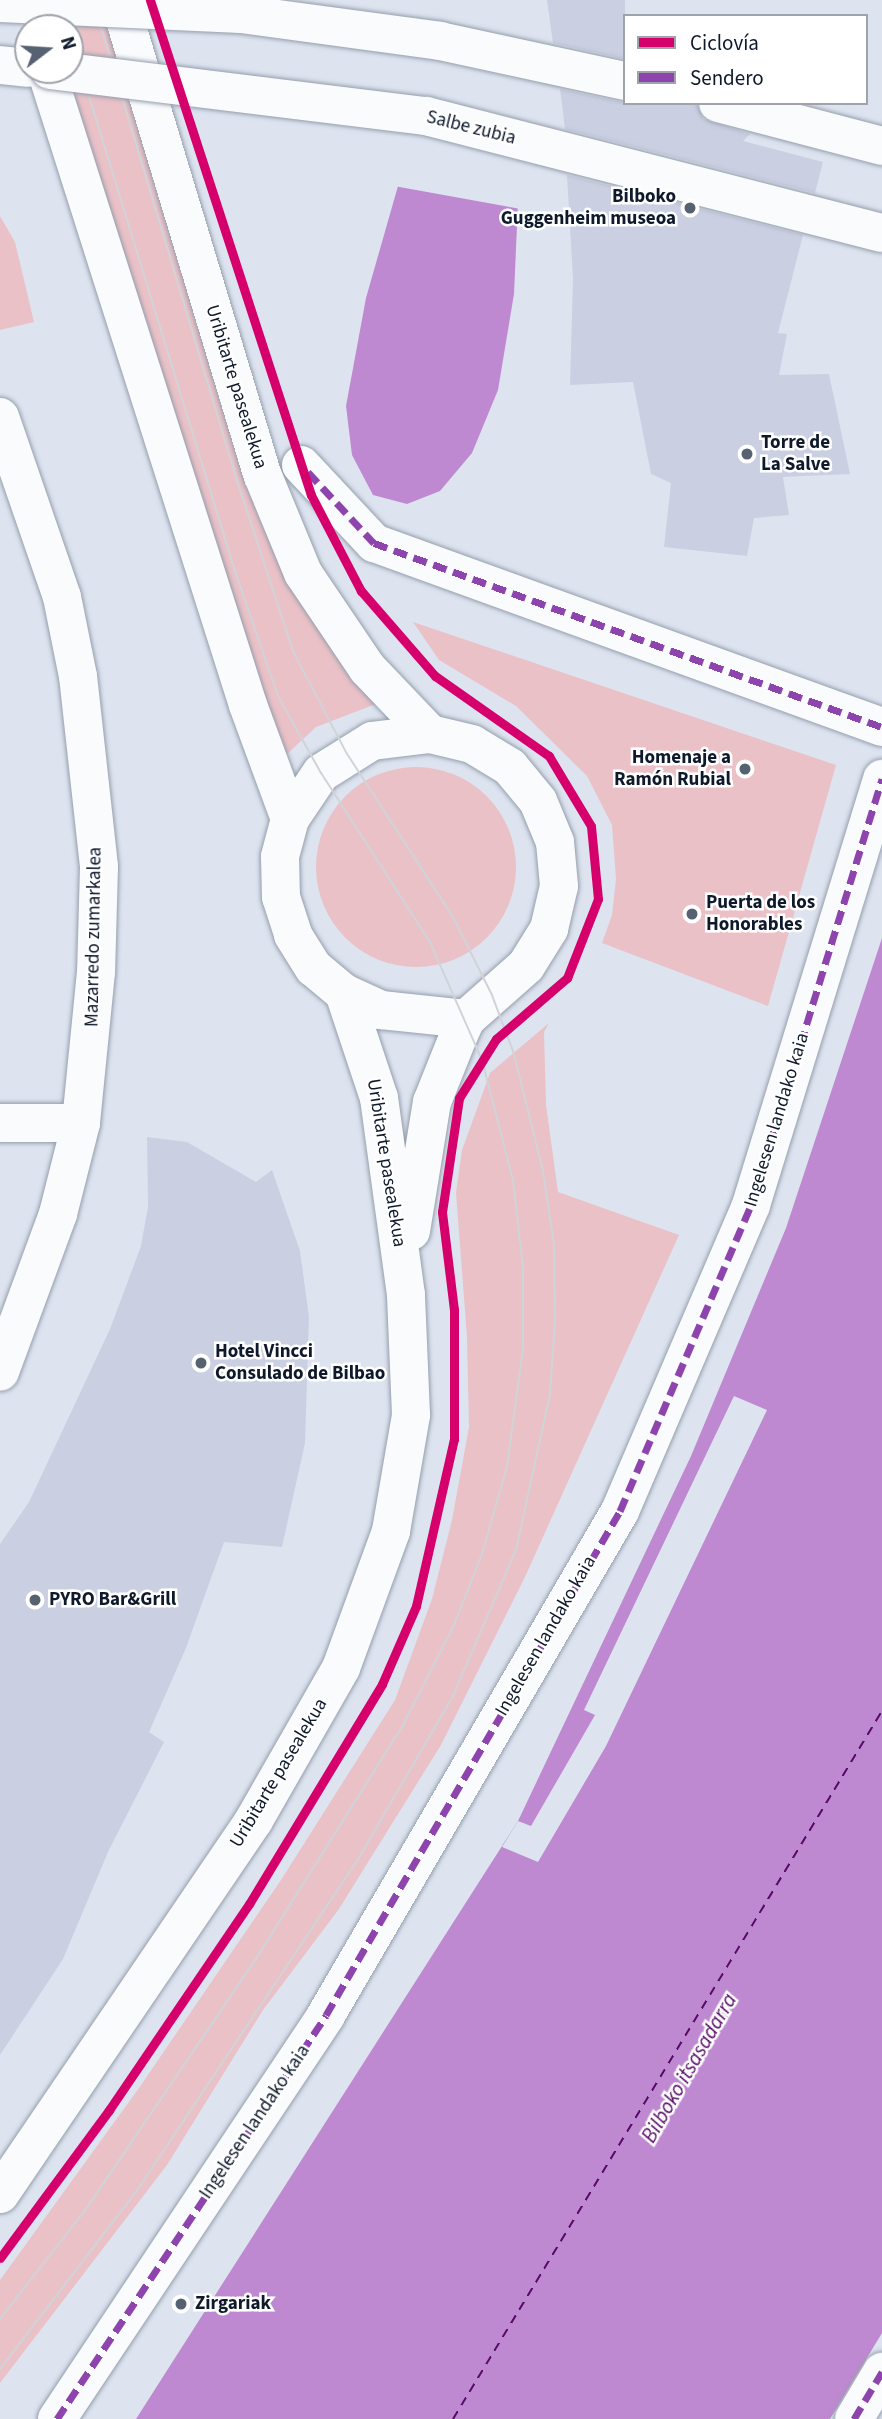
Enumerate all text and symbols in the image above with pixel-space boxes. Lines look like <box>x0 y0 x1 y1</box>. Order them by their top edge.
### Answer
north arrow <box>14 14 84 84</box>
legend <box>623 14 868 105</box>
text: Ciclovía <box>690 28 759 58</box>
text: N <box>53 33 82 53</box>
text: Sendero <box>690 63 764 93</box>
street label: Salbe zubia <box>424 106 518 150</box>
place label: Bilboko Guggenheim museoa <box>501 186 676 230</box>
marker: Bilboko Guggenheim museoa <box>682 200 698 216</box>
street label: Uribitarte pasealekua <box>200 302 272 472</box>
place label: Torre de La Salve <box>761 432 830 476</box>
marker: Torre de La Salve <box>739 446 755 462</box>
place label: Homenaje a Ramón Rubial <box>614 747 731 791</box>
marker: Homenaje a Ramón Rubial <box>737 761 753 777</box>
street label: Mazarredo zumarkalea <box>81 847 107 1027</box>
place label: Puerta de los Honorables <box>706 892 815 936</box>
marker: Puerta de los Honorables <box>684 906 700 922</box>
street label: Ingelesen landako kaia <box>740 1030 814 1210</box>
street label: Uribitarte pasealekua <box>361 1077 411 1249</box>
place label: Hotel Vincci Consulado de Bilbao <box>215 1341 385 1385</box>
marker: Hotel Vincci Consulado de Bilbao <box>193 1355 209 1371</box>
street label: Ingelesen landako kaia <box>491 1552 601 1720</box>
place label: PYRO Bar&Grill <box>49 1589 176 1611</box>
marker: PYRO Bar&Grill <box>27 1592 43 1608</box>
street label: Uribitarte pasealekua <box>225 1694 333 1852</box>
water label: Bilboko itsasadarra <box>636 1989 742 2147</box>
street label: Ingelesen landako kaia <box>195 2041 315 2203</box>
place label: Zirgariak <box>195 2293 271 2315</box>
marker: Zirgariak <box>173 2296 189 2312</box>

